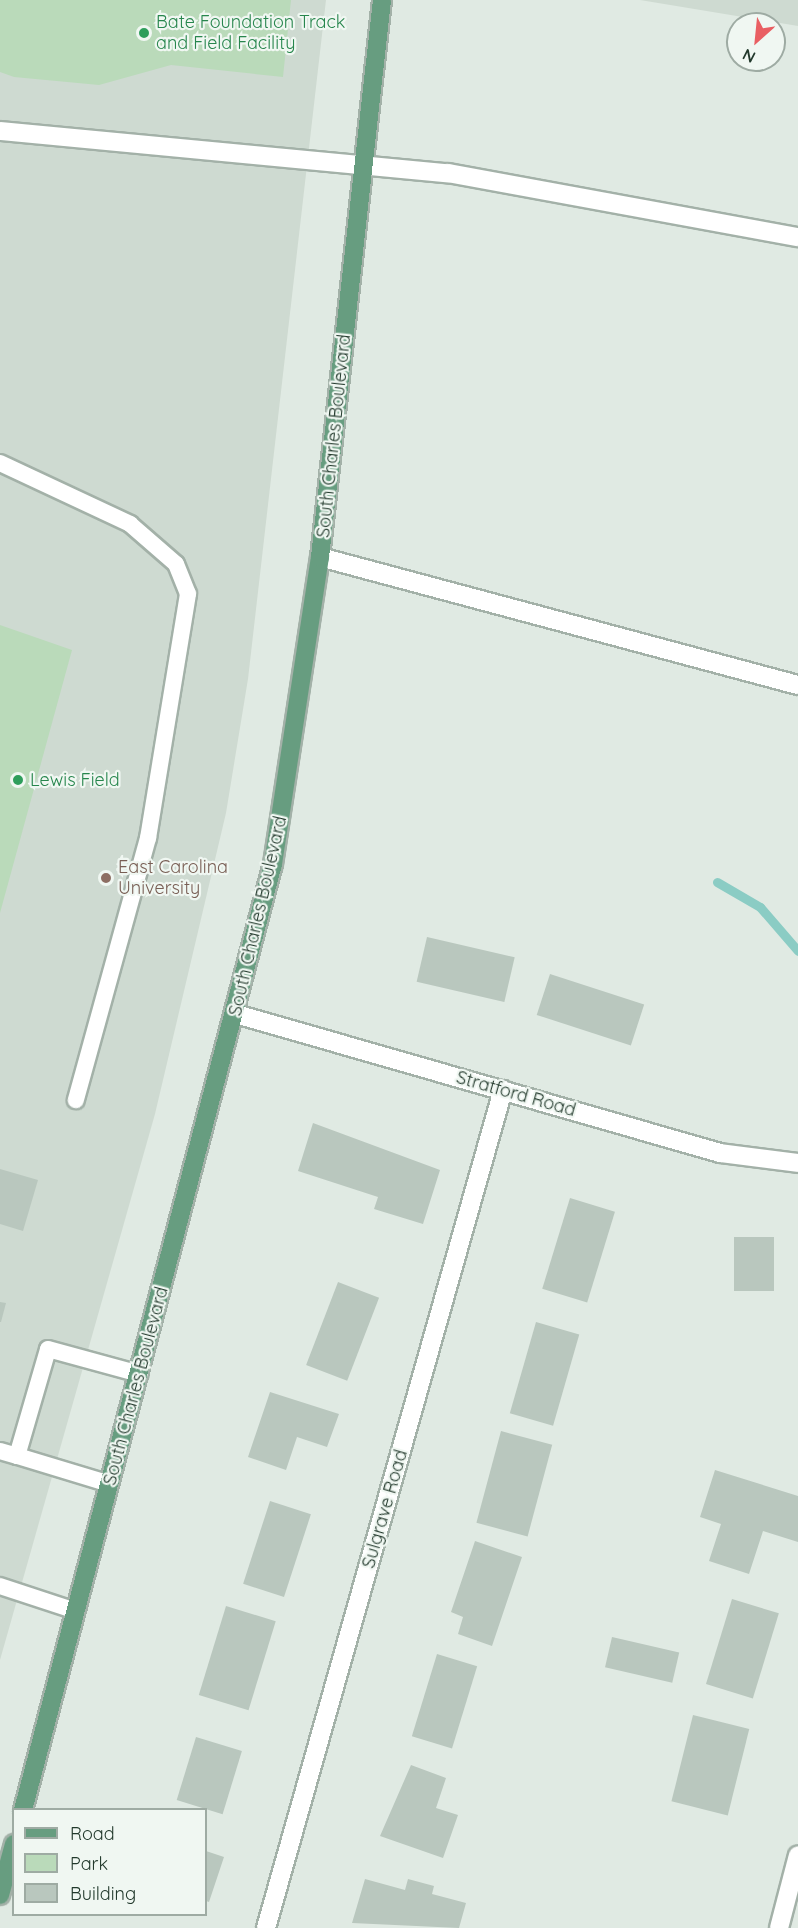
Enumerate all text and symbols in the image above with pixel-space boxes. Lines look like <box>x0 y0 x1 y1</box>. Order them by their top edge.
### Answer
place label: Bate Foundation Track and Field Facility <box>156 12 345 54</box>
north arrow <box>726 12 786 72</box>
marker: Bate Foundation Track and Field Facility <box>137 26 151 40</box>
text: N <box>739 45 759 68</box>
street label: South Charles Boulevard <box>313 333 355 539</box>
place label: Lewis Field <box>30 769 120 791</box>
marker: Lewis Field <box>11 773 25 787</box>
street label: South Charles Boulevard <box>224 814 292 1018</box>
place label: East Carolina University <box>118 857 228 900</box>
marker: East Carolina University <box>99 871 113 885</box>
street label: Stratford Road <box>454 1067 578 1121</box>
street label: South Charles Boulevard <box>99 1284 173 1488</box>
street label: Sulgrave Road <box>358 1447 412 1571</box>
legend <box>12 1808 207 1916</box>
text: Road <box>70 1822 115 1845</box>
text: Park <box>70 1852 108 1875</box>
text: Building <box>70 1882 136 1905</box>

